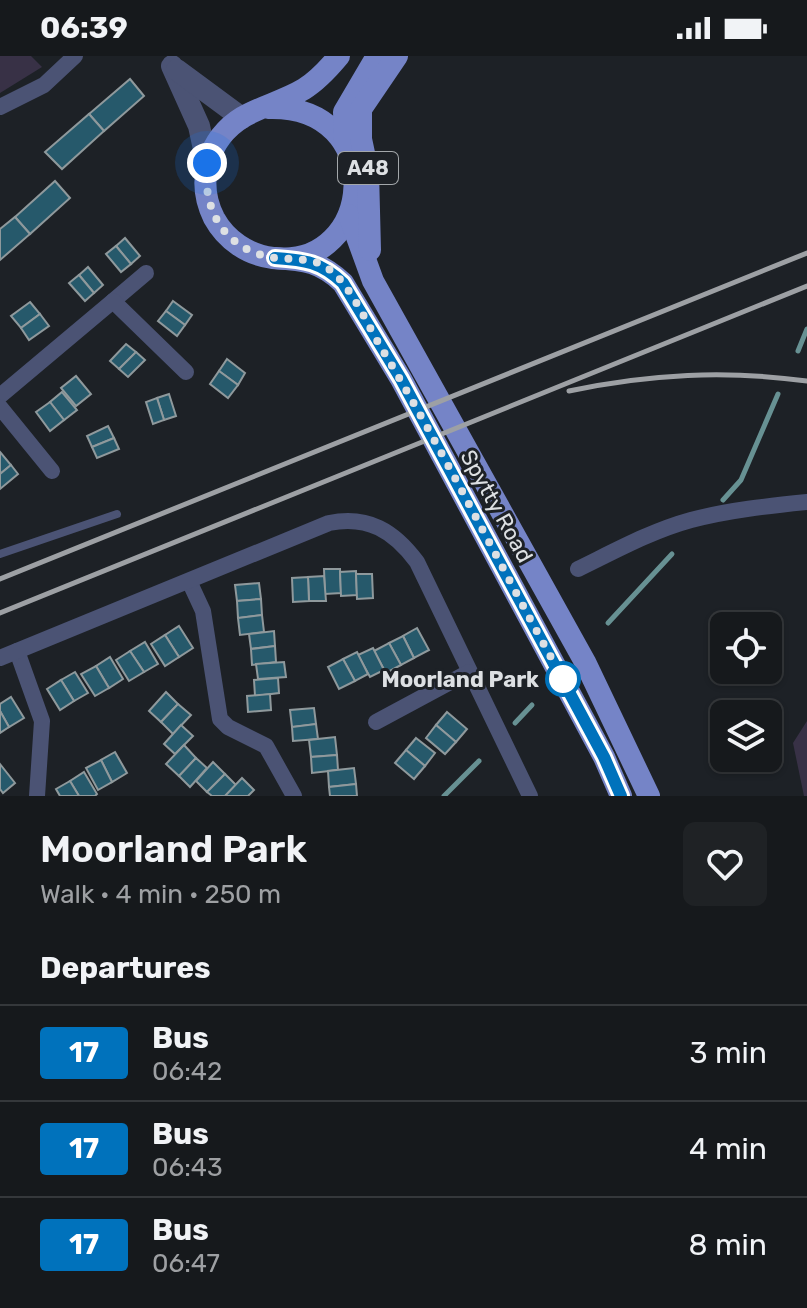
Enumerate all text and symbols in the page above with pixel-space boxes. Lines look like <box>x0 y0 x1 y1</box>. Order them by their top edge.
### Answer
text: 06:39 <box>40 10 128 46</box>
your location <box>187 143 227 183</box>
road number: A48 <box>338 152 398 184</box>
street label: Spytty Road <box>455 445 539 567</box>
map controls <box>710 612 782 772</box>
button: locate <box>710 612 782 684</box>
marker: Moorland Park <box>546 662 580 696</box>
place label: Moorland Park <box>381 666 539 693</box>
button: layers <box>710 700 782 772</box>
button: heart <box>683 822 767 906</box>
text: Moorland Park <box>40 826 307 872</box>
text: Walk · 4 min · 250 m <box>40 879 281 910</box>
text: Departures <box>40 950 211 986</box>
text: Bus <box>152 1020 209 1056</box>
text: 3 min <box>690 1035 767 1071</box>
text: 17 <box>69 1036 99 1069</box>
text: 06:42 <box>152 1056 222 1087</box>
text: Bus <box>152 1116 209 1152</box>
text: 4 min <box>689 1131 767 1167</box>
text: 17 <box>69 1132 99 1165</box>
text: 06:43 <box>152 1152 223 1183</box>
text: Bus <box>152 1212 209 1248</box>
text: 8 min <box>688 1227 767 1263</box>
text: 17 <box>69 1228 99 1261</box>
text: 06:47 <box>152 1248 220 1279</box>

